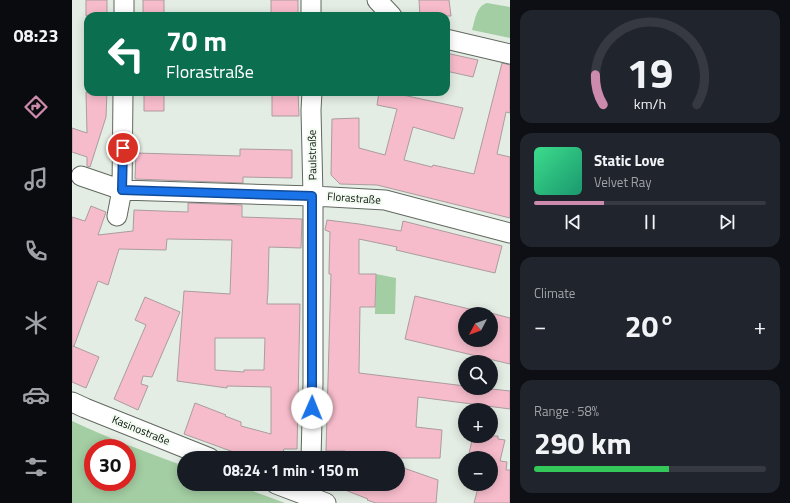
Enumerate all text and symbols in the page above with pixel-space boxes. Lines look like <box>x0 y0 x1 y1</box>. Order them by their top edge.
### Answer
text: 70 m <box>166 19 227 62</box>
text: 08:23 <box>14 22 58 49</box>
icon: left <box>100 28 152 80</box>
text: 19 <box>627 40 673 103</box>
text: Florastraße <box>166 58 254 85</box>
text: km/h <box>634 92 666 114</box>
icon: directions <box>22 93 50 121</box>
street label: Paulstraße <box>304 129 320 180</box>
pin <box>106 131 140 165</box>
icon: arrive <box>112 137 134 159</box>
text: Static Love <box>594 149 665 172</box>
icon: music <box>22 165 50 193</box>
text: Velvet Ray <box>594 172 652 192</box>
street label: Florastraße <box>327 188 382 208</box>
icon: previous <box>562 211 584 233</box>
icon: pause <box>639 211 661 233</box>
icon: next <box>716 211 738 233</box>
icon: phone <box>22 237 50 265</box>
text: Climate <box>534 283 575 303</box>
text: 20° <box>625 303 675 349</box>
north arrow <box>458 307 498 347</box>
map controls <box>458 307 498 491</box>
icon: climate <box>22 309 50 337</box>
text: − <box>534 309 546 343</box>
text: + <box>754 309 766 343</box>
button: search <box>458 355 498 395</box>
icon: car <box>22 381 50 409</box>
position arrow <box>291 387 333 429</box>
text: Range · 58% <box>534 401 599 421</box>
button: + <box>458 403 498 443</box>
street label: Kasinostraße <box>110 411 173 449</box>
text: 290 km <box>534 420 632 466</box>
speed limit sign: 30 <box>84 439 136 491</box>
button: − <box>458 451 498 491</box>
icon: filters <box>22 453 50 481</box>
text: 08:24 · 1 min · 150 m <box>223 459 359 482</box>

